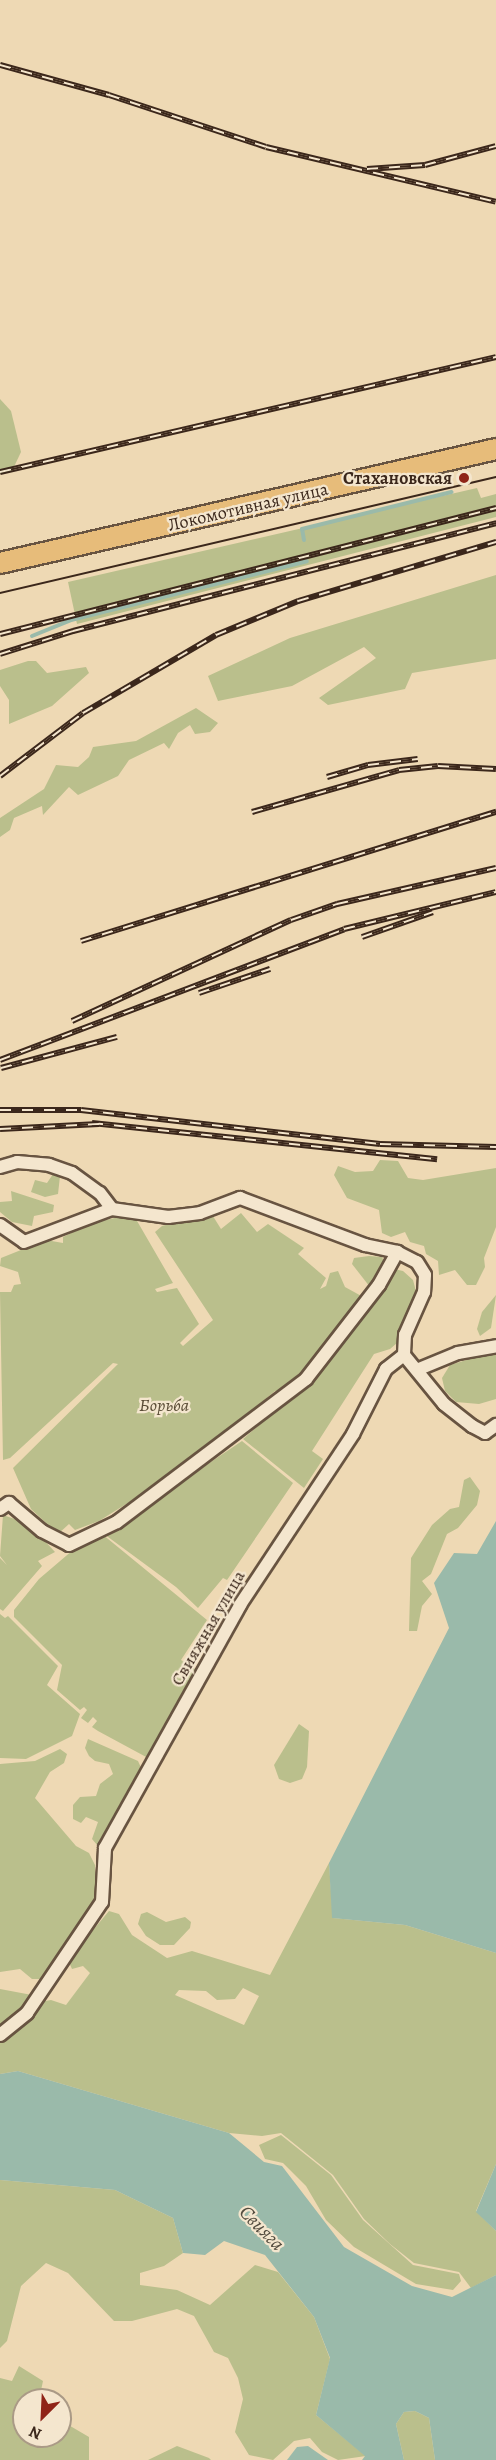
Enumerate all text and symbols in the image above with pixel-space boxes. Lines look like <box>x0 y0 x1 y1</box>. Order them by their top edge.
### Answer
place label: Стахановская <box>343 467 452 489</box>
marker: Стахановская <box>457 471 471 485</box>
street label: Локомотивная улица <box>166 478 330 536</box>
park label: Борьба <box>139 1394 189 1416</box>
street label: Свияжная улица <box>166 1567 250 1689</box>
water label: Свияга <box>234 2200 290 2256</box>
north arrow <box>12 2388 72 2448</box>
text: N <box>26 2420 45 2445</box>

